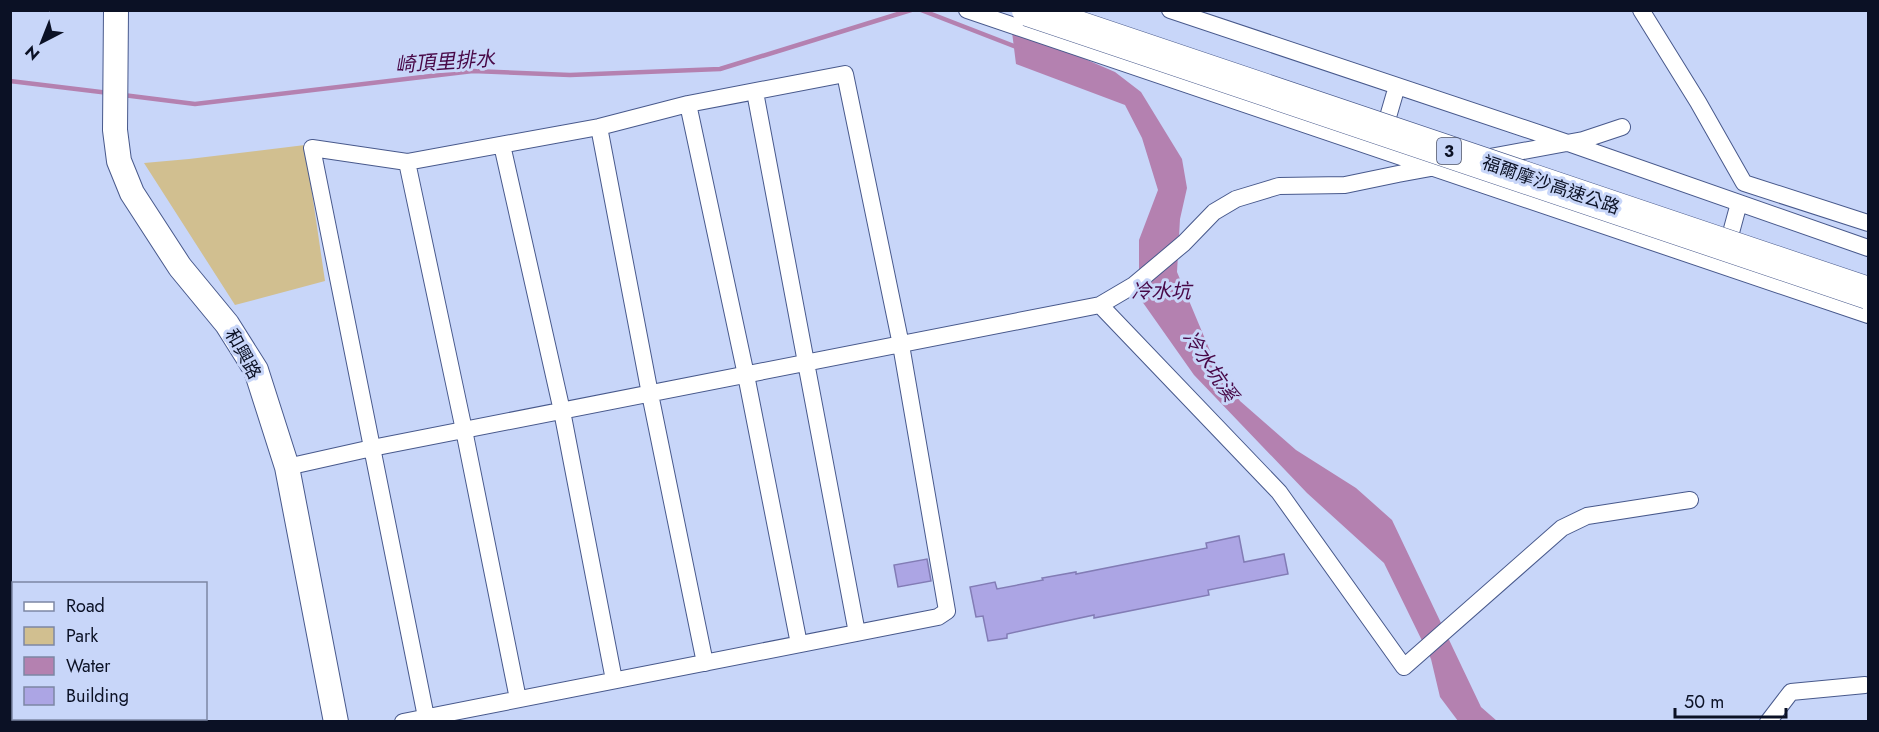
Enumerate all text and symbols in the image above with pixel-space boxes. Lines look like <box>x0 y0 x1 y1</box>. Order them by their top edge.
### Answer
north arrow <box>12 12 72 72</box>
text: N <box>20 40 45 66</box>
water label: 崎頂里排水 <box>394 44 497 80</box>
road number: 3 <box>1437 138 1461 164</box>
street label: 福爾摩沙高速公路 <box>1479 149 1623 221</box>
water label: 冷水坑 <box>1131 277 1194 306</box>
street label: 和興路 <box>219 324 267 384</box>
water label: 冷水坑溪 <box>1176 325 1246 410</box>
legend <box>12 582 207 720</box>
text: Road <box>66 593 105 619</box>
text: Park <box>66 623 98 649</box>
text: Water <box>66 653 111 679</box>
scale bar <box>1675 681 1786 719</box>
text: Building <box>66 683 129 709</box>
text: 50 m <box>1684 689 1724 715</box>

